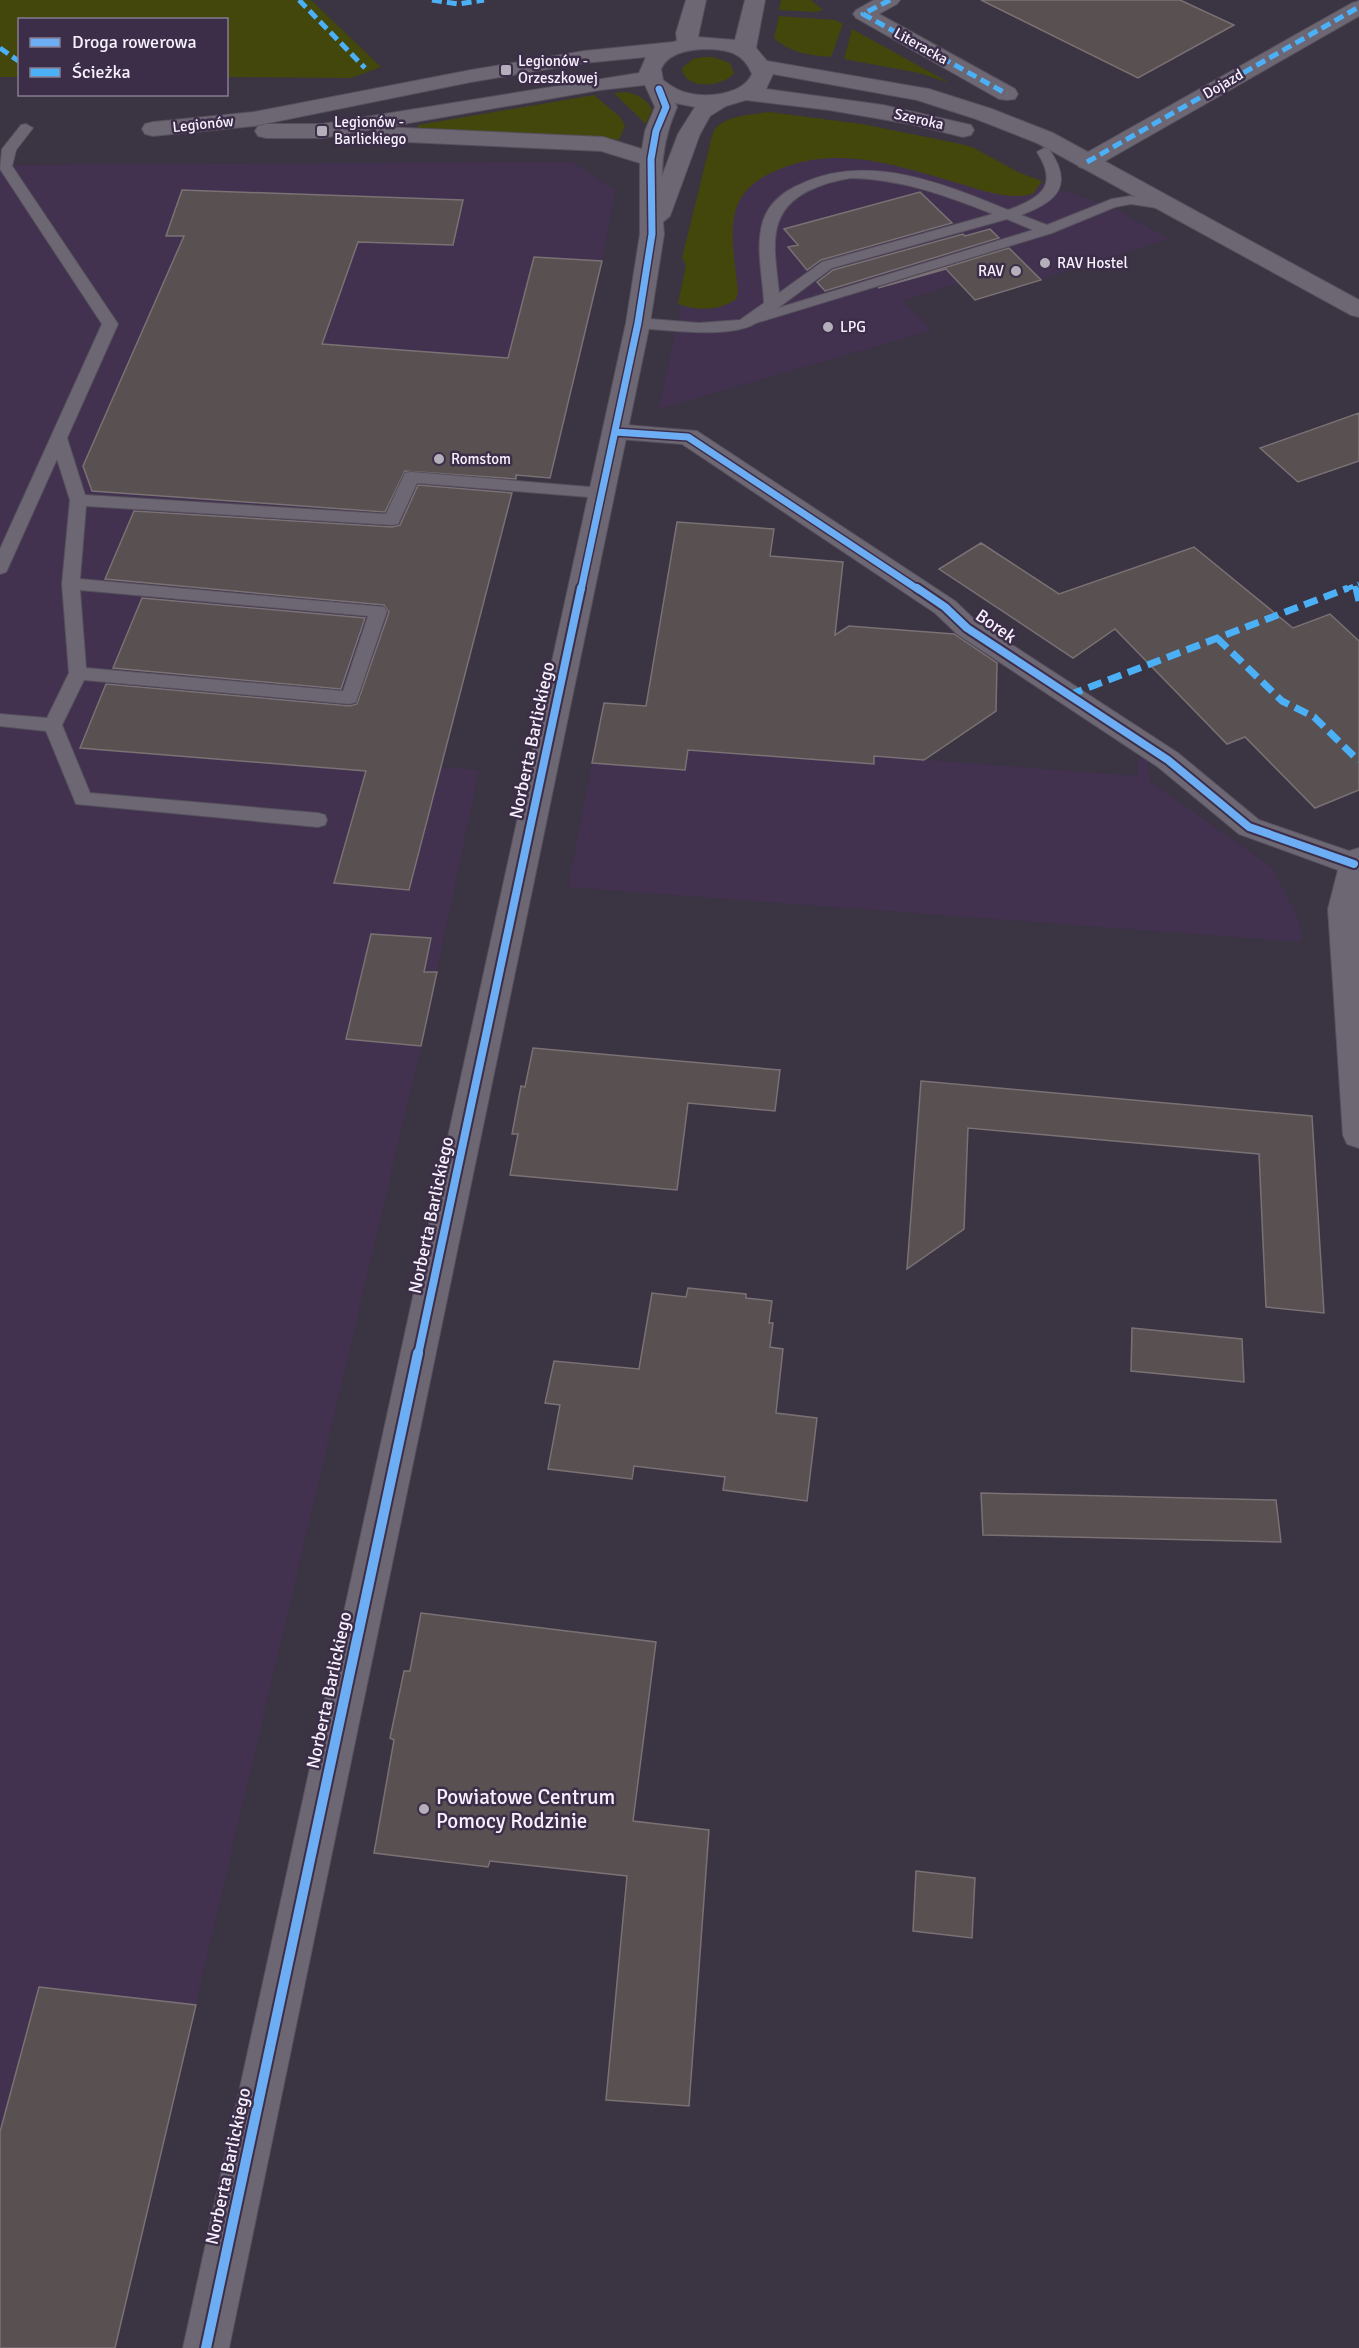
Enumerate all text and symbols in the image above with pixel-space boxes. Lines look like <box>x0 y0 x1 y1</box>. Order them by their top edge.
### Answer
legend <box>18 18 228 96</box>
street label: Literacka <box>891 24 951 68</box>
text: Droga rowerowa <box>72 31 197 53</box>
place label: Legionów - Orzeszkowej <box>518 52 598 87</box>
text: Ścieżka <box>72 61 131 83</box>
marker: Legionów - Orzeszkowej <box>499 63 513 77</box>
street label: Dojazd <box>1200 65 1247 103</box>
street label: Szeroka <box>892 105 946 133</box>
street label: Legionów <box>172 112 235 136</box>
place label: Legionów - Barlickiego <box>334 113 407 148</box>
marker: Legionów - Barlickiego <box>315 124 329 138</box>
place label: RAV Hostel <box>1057 254 1128 272</box>
marker: RAV Hostel <box>1038 256 1052 270</box>
place label: RAV <box>978 262 1004 280</box>
marker: RAV <box>1009 264 1023 278</box>
place label: LPG <box>840 318 866 336</box>
marker: LPG <box>821 320 835 334</box>
place label: Romstom <box>451 450 511 468</box>
marker: Romstom <box>432 452 446 466</box>
street label: Borek <box>971 604 1021 648</box>
street label: Norberta Barlickiego <box>505 659 559 821</box>
street label: Norberta Barlickiego <box>404 1134 458 1296</box>
street label: Norberta Barlickiego <box>302 1609 356 1771</box>
place label: Powiatowe Centrum Pomocy Rodzinie <box>436 1784 615 1834</box>
marker: Powiatowe Centrum Pomocy Rodzinie <box>417 1802 431 1816</box>
street label: Norberta Barlickiego <box>201 2085 255 2247</box>

